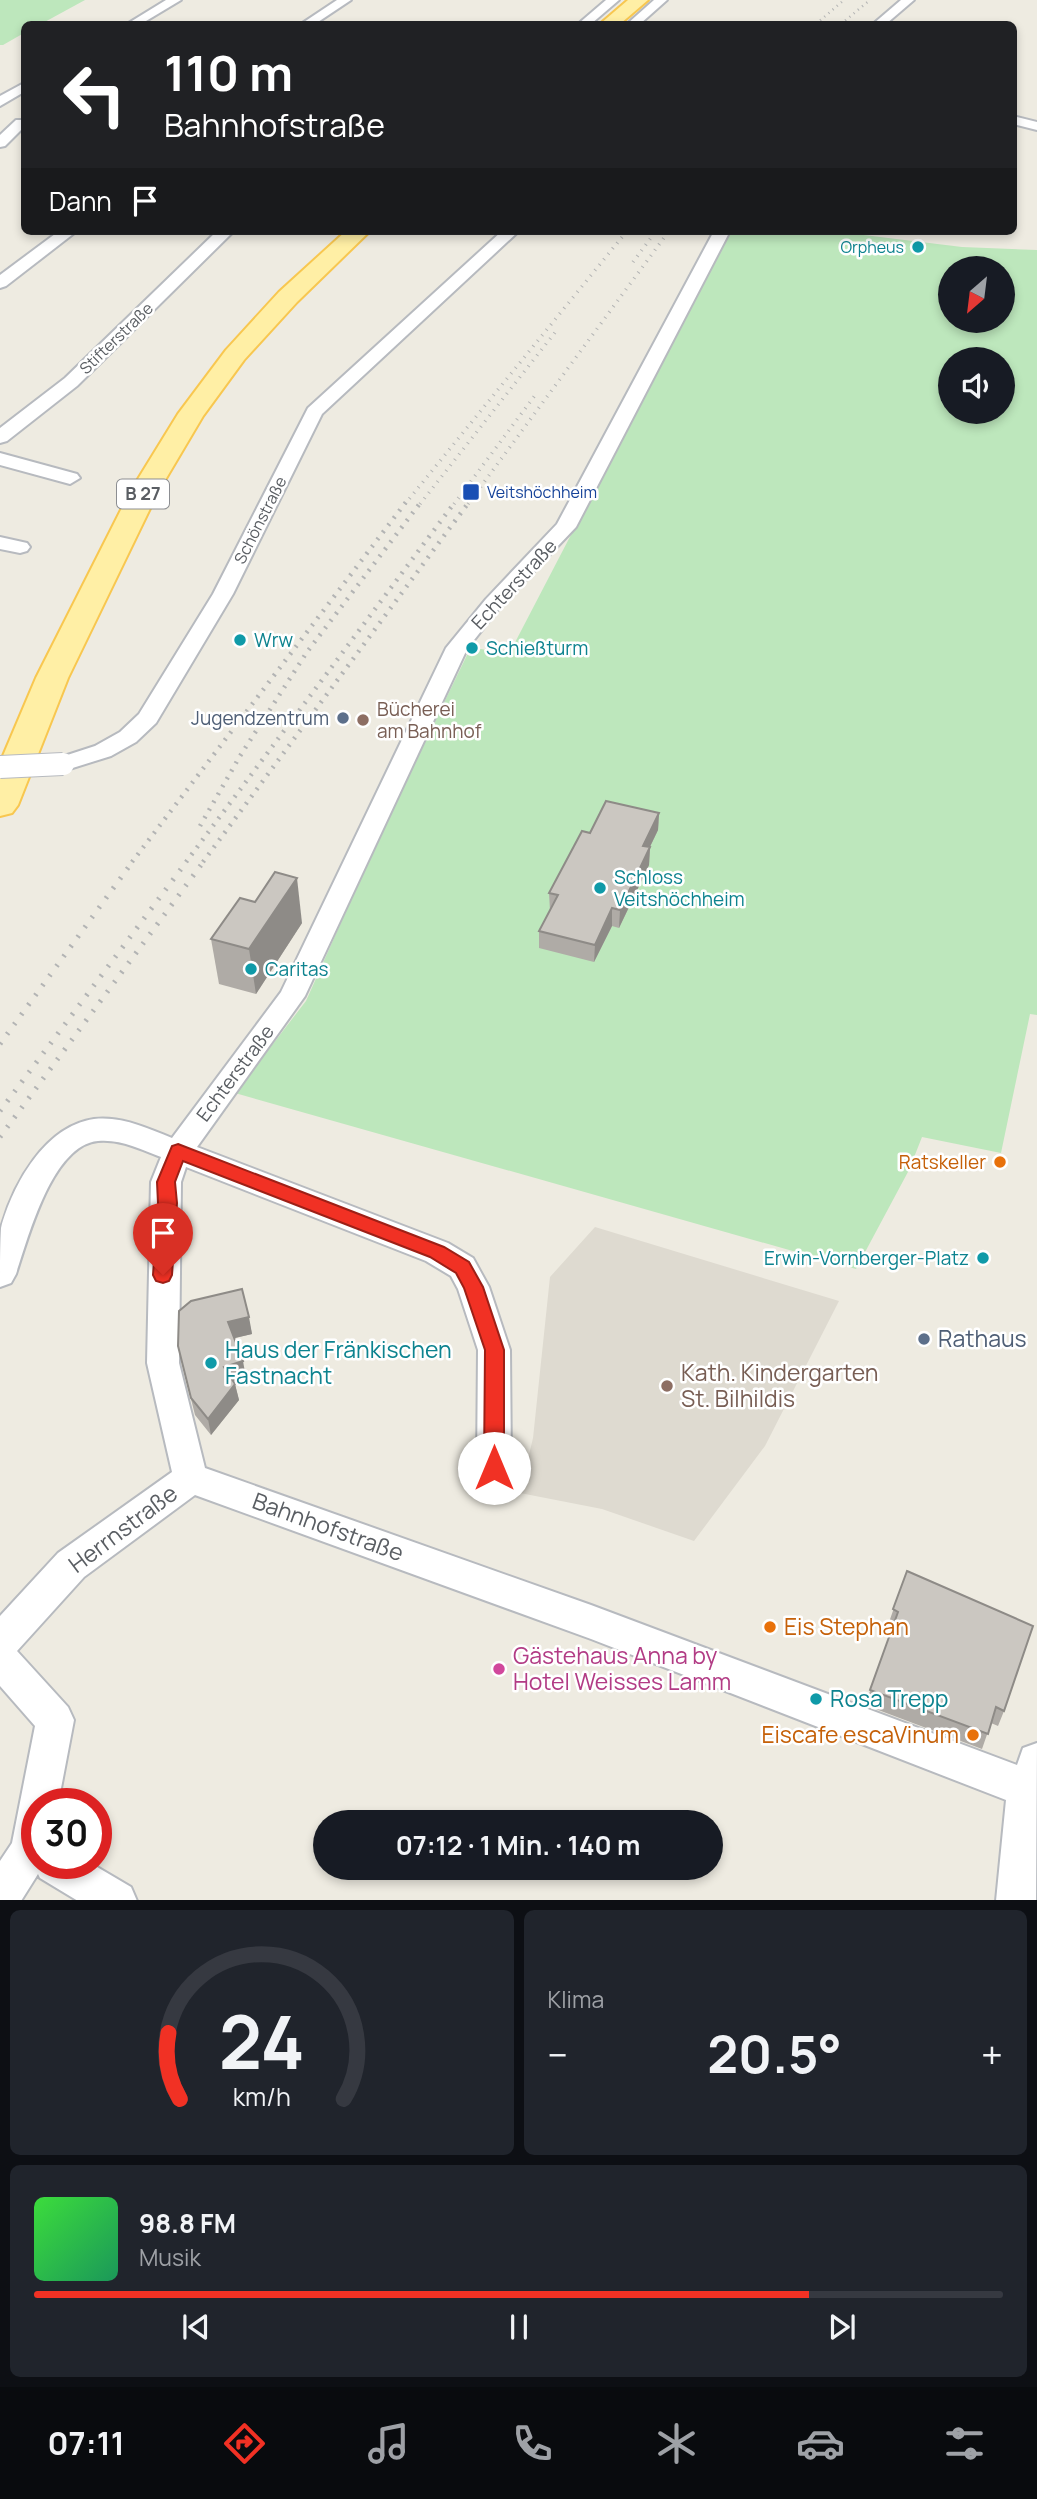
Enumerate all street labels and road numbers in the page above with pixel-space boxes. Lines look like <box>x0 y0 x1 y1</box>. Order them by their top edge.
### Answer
street label: Stifterstraße <box>74 297 158 379</box>
street label: Schönstraße <box>229 473 291 567</box>
road number: B 27 <box>117 480 169 508</box>
street label: Echterstraße <box>465 533 563 635</box>
street label: Echterstraße <box>190 1019 280 1127</box>
street label: Herrnstraße <box>61 1477 183 1580</box>
street label: Bahnhofstraße <box>248 1484 408 1568</box>

